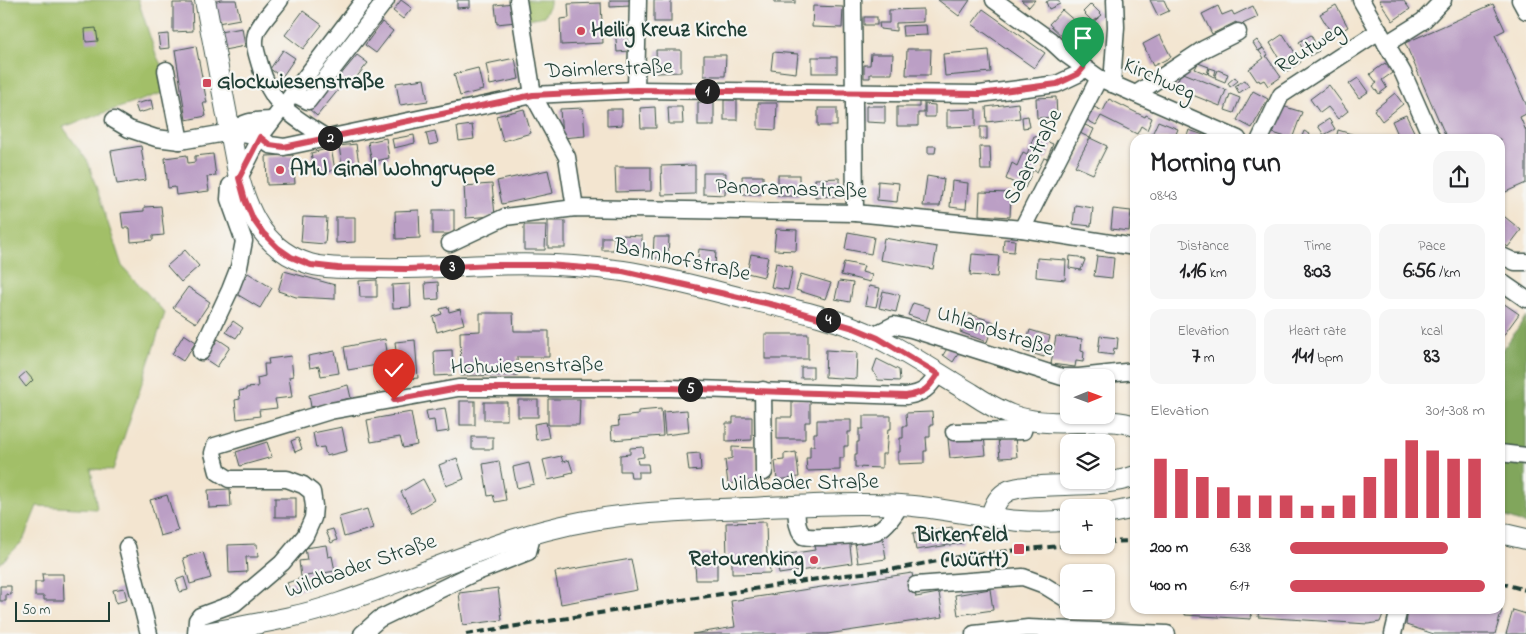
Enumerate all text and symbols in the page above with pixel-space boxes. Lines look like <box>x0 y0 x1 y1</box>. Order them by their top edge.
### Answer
place label: Heilig Kreuz Kirche <box>591 15 748 48</box>
street label: Reutweg <box>1269 15 1351 84</box>
pin <box>1062 17 1104 68</box>
icon: arrive <box>1069 24 1097 52</box>
marker: Heilig Kreuz Kirche <box>575 25 587 37</box>
street label: Kirchweg <box>1117 50 1200 111</box>
street label: Daimlerstraße <box>543 52 674 88</box>
place label: Glockwiesenstraße <box>217 67 385 99</box>
marker: Glockwiesenstraße <box>201 77 213 89</box>
pin: 1 <box>694 78 720 104</box>
text: 1 <box>705 81 710 102</box>
street label: Saarstraße <box>996 104 1072 210</box>
pin: 2 <box>318 126 342 150</box>
text: 2 <box>327 128 334 149</box>
text: Morning run <box>1150 144 1281 185</box>
button: share <box>1433 151 1485 203</box>
place label: AMJ Ginal Wohngruppe <box>290 154 496 187</box>
marker: AMJ Ginal Wohngruppe <box>274 164 286 176</box>
street label: Panoramastraße <box>715 171 868 209</box>
text: 08:43 <box>1150 184 1177 208</box>
street label: Bahnhofstraße <box>610 231 753 291</box>
text: Distance <box>1177 236 1229 257</box>
text: Time <box>1304 236 1331 257</box>
text: Pace <box>1418 236 1445 257</box>
pin: 3 <box>440 254 464 280</box>
text: 3 <box>450 257 455 278</box>
text: 1.16 <box>1179 257 1206 287</box>
text: 8:03 <box>1304 257 1331 287</box>
text: 6:56 <box>1403 257 1436 287</box>
text: km <box>1206 263 1227 284</box>
text: /km <box>1436 263 1460 284</box>
street label: Uhlandstraße <box>932 298 1058 366</box>
pin: 4 <box>816 308 840 332</box>
text: 4 <box>826 310 831 331</box>
text: Elevation <box>1177 321 1229 342</box>
text: Heart rate <box>1289 321 1346 342</box>
text: kcal <box>1421 321 1443 342</box>
text: 7 <box>1192 342 1200 372</box>
text: 141 <box>1292 342 1314 372</box>
text: 83 <box>1424 342 1440 372</box>
text: m <box>1200 348 1215 369</box>
text: bpm <box>1314 348 1343 369</box>
pin <box>373 349 415 400</box>
street label: Hohwiesenstraße <box>450 350 604 384</box>
icon: check <box>380 356 408 384</box>
north arrow <box>1060 369 1115 424</box>
map controls <box>1060 369 1115 619</box>
pin: 5 <box>678 376 702 402</box>
text: 5 <box>686 379 695 400</box>
text: Elevation <box>1150 399 1209 423</box>
text: 301–308 m <box>1426 399 1485 423</box>
button: layers <box>1060 434 1115 489</box>
street label: Wildbader Straße <box>721 467 879 501</box>
button: + <box>1060 499 1115 554</box>
place label: Birkenfeld (Württ) <box>915 520 1009 577</box>
street label: Wildbader Straße <box>281 526 441 608</box>
text: 200 m <box>1150 536 1188 560</box>
text: 6:38 <box>1230 536 1251 560</box>
marker: Birkenfeld (Württ) <box>1012 542 1026 556</box>
place label: Retourenking <box>689 544 804 577</box>
marker: Retourenking <box>808 554 820 566</box>
button: − <box>1060 564 1115 619</box>
text: 400 m <box>1150 574 1187 598</box>
text: 6:17 <box>1230 574 1250 598</box>
scale bar <box>15 599 110 622</box>
text: 50 m <box>22 600 50 621</box>

